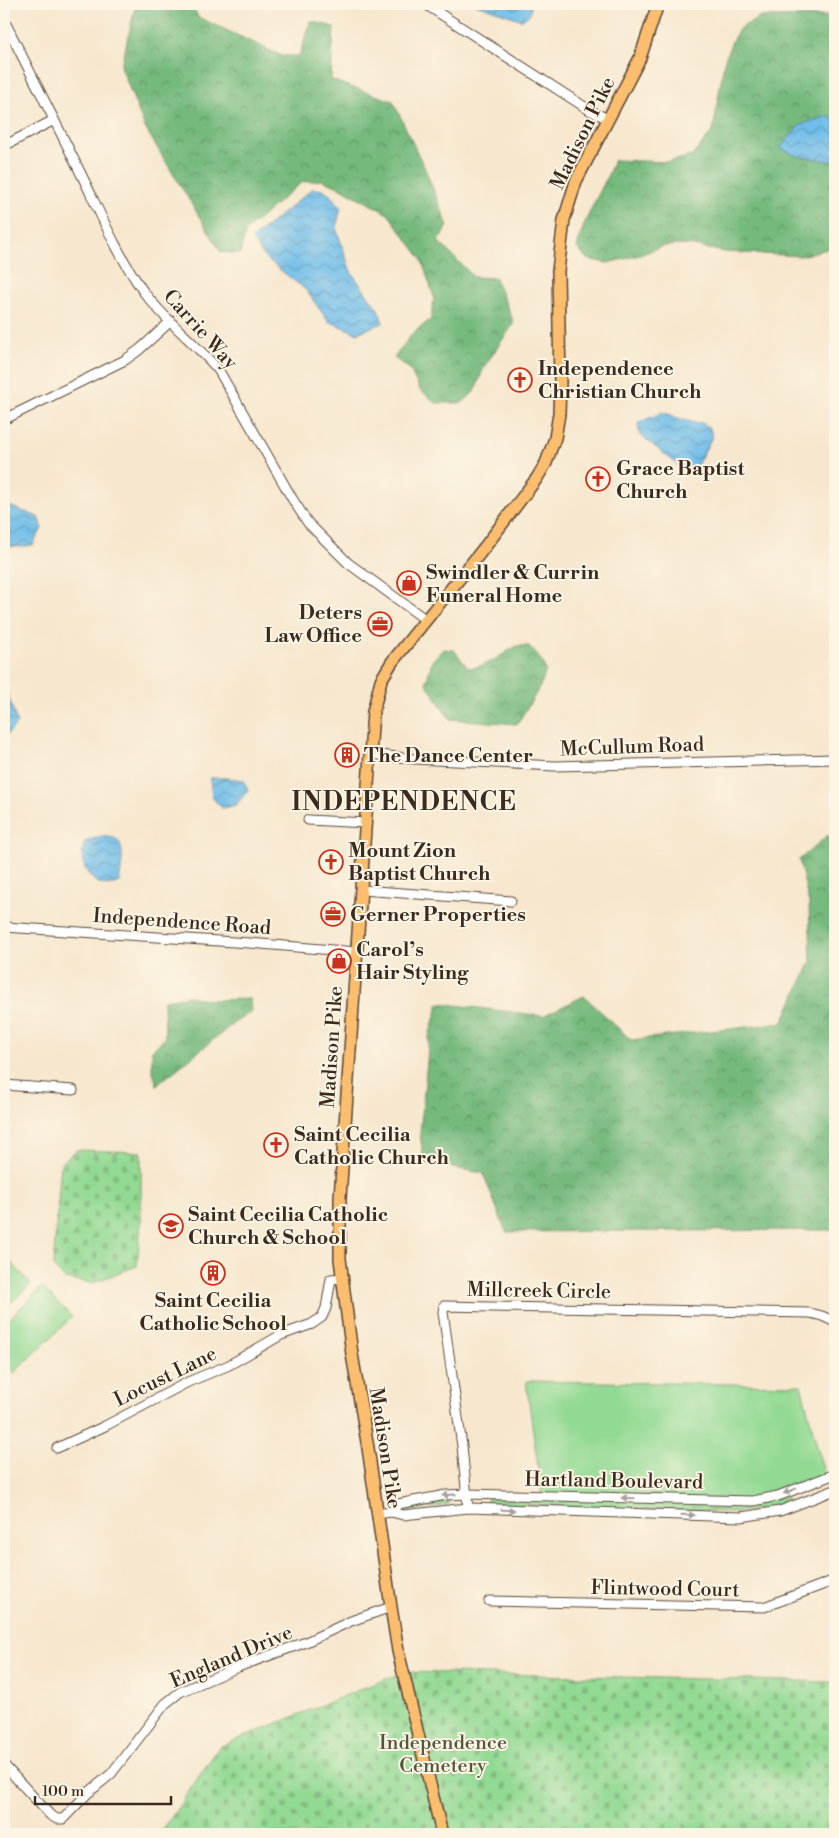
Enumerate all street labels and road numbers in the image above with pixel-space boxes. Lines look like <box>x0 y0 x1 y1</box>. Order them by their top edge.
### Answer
street label: Madison Pike <box>545 73 621 194</box>
street label: Carrie Way <box>157 285 243 375</box>
street label: McCullum Road <box>560 732 705 763</box>
street label: Independence Road <box>92 904 272 941</box>
street label: Madison Pike <box>316 985 349 1109</box>
street label: Millcreek Circle <box>467 1278 611 1305</box>
street label: Locust Lane <box>110 1342 221 1413</box>
street label: Madison Pike <box>363 1386 406 1511</box>
street label: Hartland Boulevard <box>524 1467 704 1496</box>
street label: Flintwood Court <box>590 1576 740 1603</box>
street label: England Drive <box>167 1620 297 1694</box>

